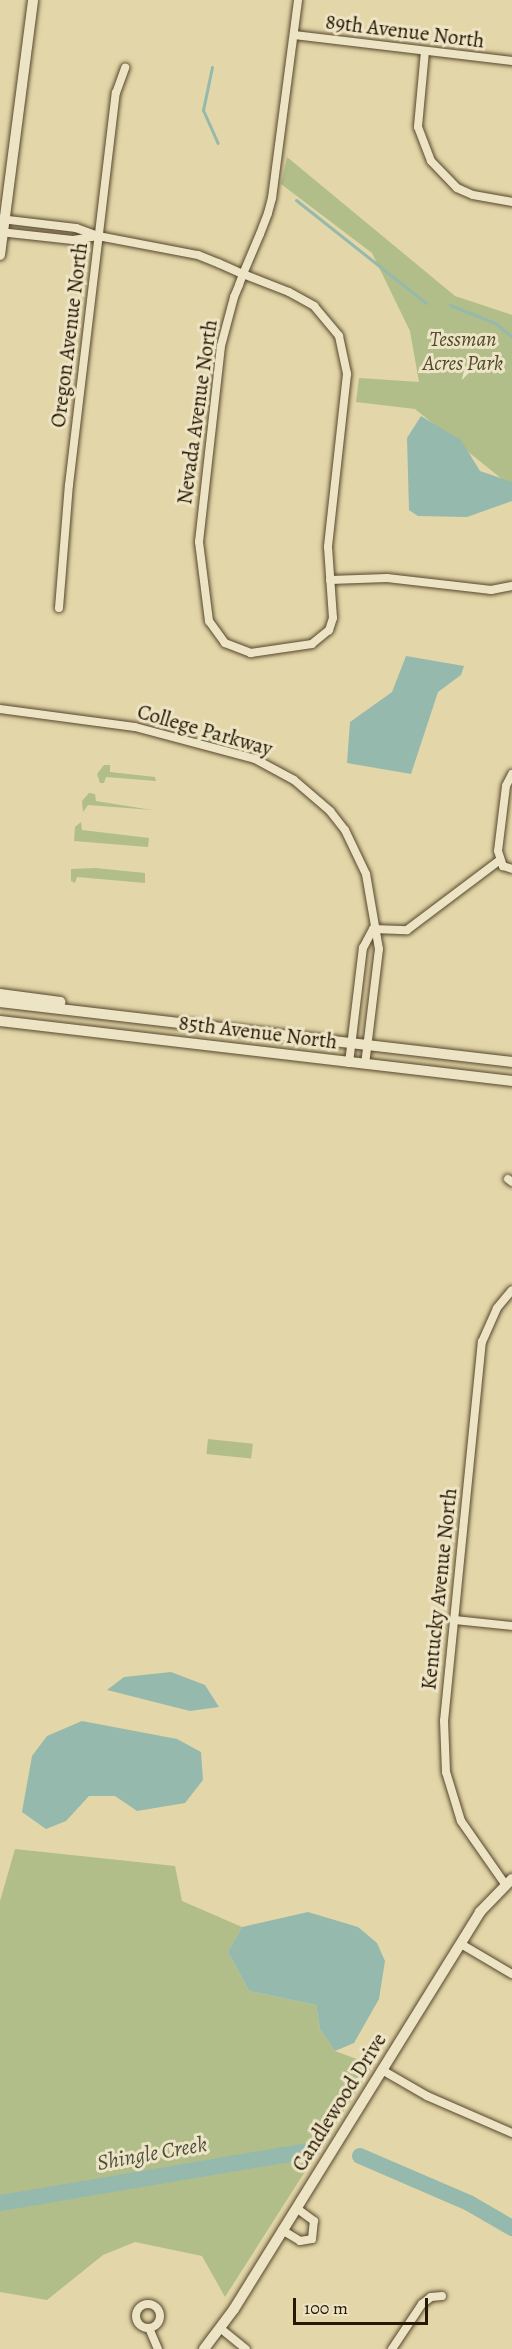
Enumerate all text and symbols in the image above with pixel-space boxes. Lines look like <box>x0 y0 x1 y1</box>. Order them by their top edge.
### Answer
street label: 89th Avenue North <box>324 9 486 53</box>
street label: Oregon Avenue North <box>45 241 93 429</box>
street label: Nevada Avenue North <box>172 318 222 506</box>
park label: Tessman Acres Park <box>423 326 503 376</box>
street label: College Parkway <box>135 699 275 761</box>
street label: 85th Avenue North <box>177 1010 339 1054</box>
street label: Kentucky Avenue North <box>416 1487 462 1691</box>
street label: Candlewood Drive <box>286 2028 392 2176</box>
water label: Shingle Creek <box>95 2131 209 2177</box>
scale bar <box>296 2286 431 2324</box>
text: 100 m <box>304 2296 348 2320</box>

